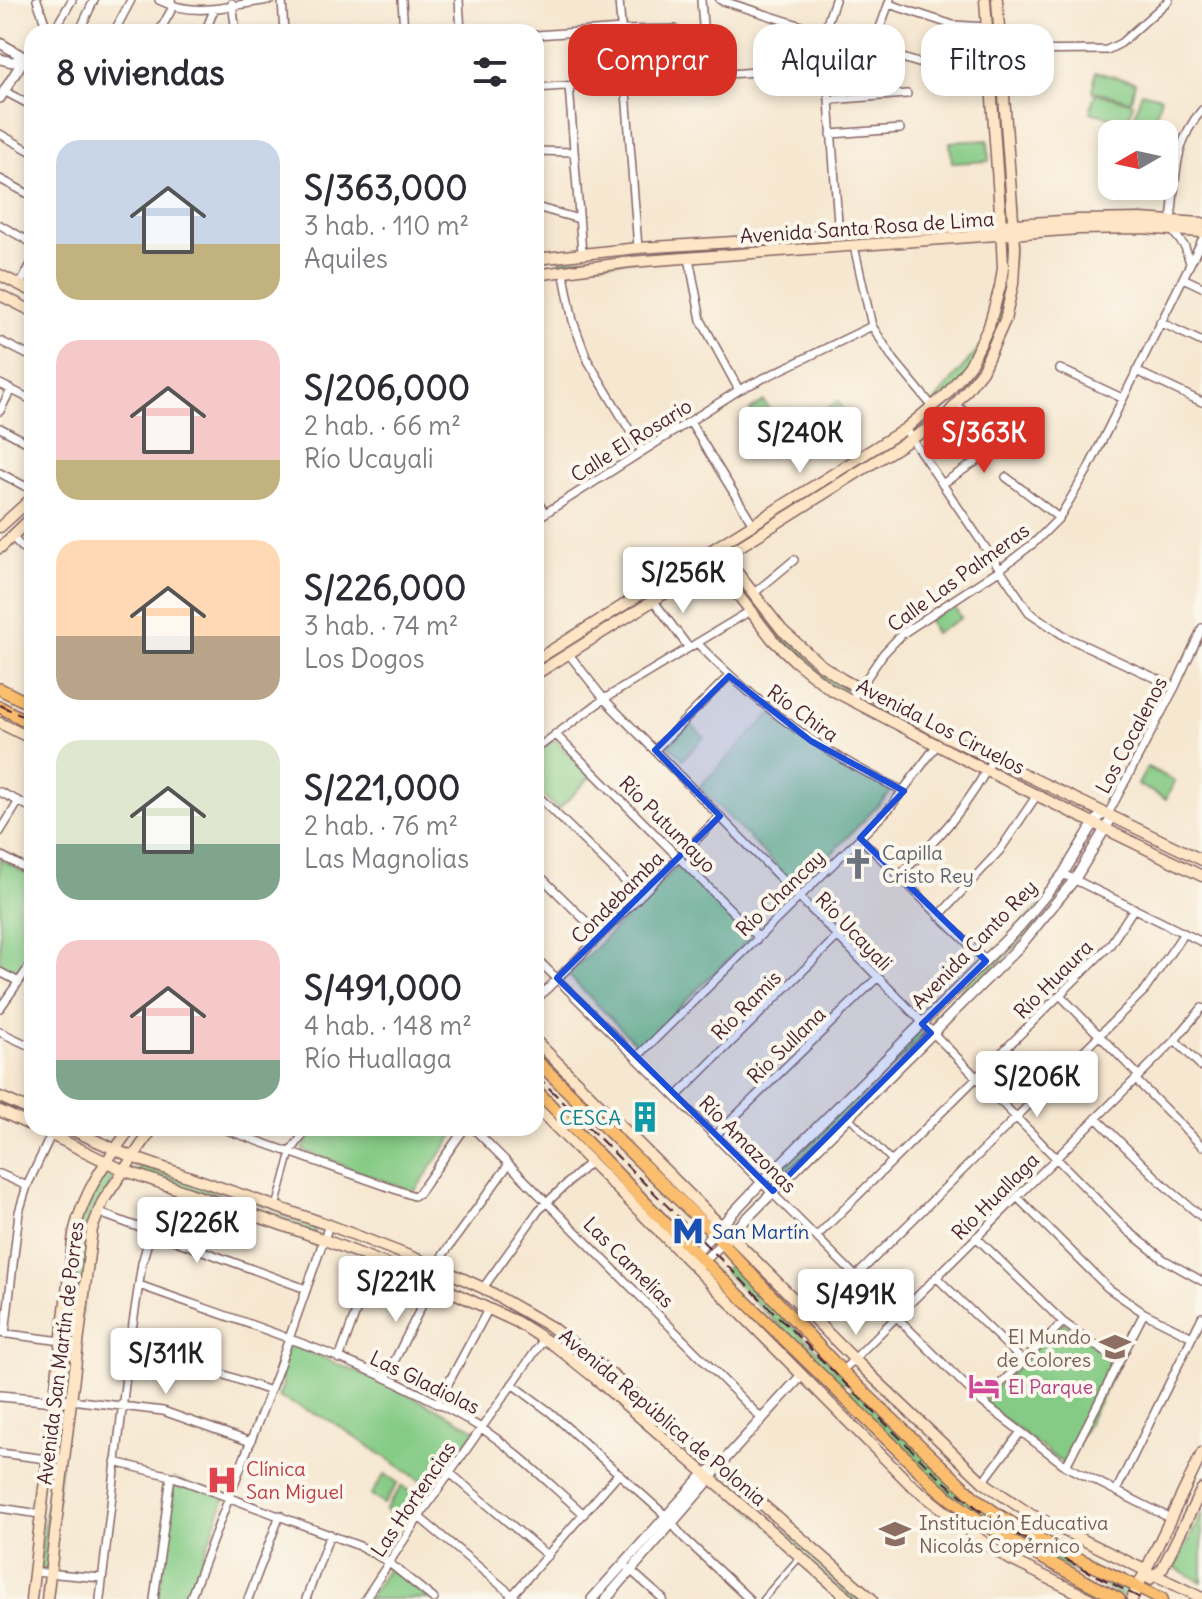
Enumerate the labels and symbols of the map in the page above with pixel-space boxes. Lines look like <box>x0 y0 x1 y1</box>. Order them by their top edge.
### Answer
north arrow <box>1098 120 1178 200</box>
street label: Avenida Santa Rosa de Lima <box>739 206 995 248</box>
street label: Calle El Rosario <box>566 393 696 487</box>
pin: S/240K <box>735 407 865 475</box>
pin: S/363K <box>919 407 1049 475</box>
street label: Calle Las Palmeras <box>882 517 1034 637</box>
pin: S/256K <box>618 547 748 615</box>
street label: Los Cocalenos <box>1090 672 1172 798</box>
street label: Avenida Los Ciruelos <box>852 673 1030 779</box>
street label: Río Chira <box>763 679 843 747</box>
street label: Río Putumayo <box>614 770 722 878</box>
place label: Capilla Cristo Rey <box>882 840 974 888</box>
street label: Condebamba <box>565 845 669 949</box>
street label: Río Chancay <box>730 845 830 941</box>
church icon: Capilla Cristo Rey <box>841 847 875 881</box>
street label: Avenida Canto Rey <box>906 874 1042 1014</box>
street label: Río Ucayali <box>810 886 898 976</box>
street label: Río Huaura <box>1008 934 1098 1024</box>
street label: Río Ramis <box>706 965 786 1045</box>
street label: Río Sullana <box>742 1001 830 1089</box>
pin: S/206K <box>972 1051 1102 1119</box>
street label: Río Amazonas <box>694 1090 802 1198</box>
building icon: CESCA <box>628 1100 662 1134</box>
place label: CESCA <box>559 1105 621 1130</box>
street label: Río Huallaga <box>946 1147 1044 1245</box>
pin: S/226K <box>132 1197 262 1265</box>
street label: Las Camelias <box>578 1211 680 1313</box>
metro station icon: San Martín <box>671 1214 705 1248</box>
place label: San Martín <box>712 1219 809 1244</box>
street label: Avenida San Martín de Porres <box>31 1220 89 1486</box>
pin: S/221K <box>331 1256 461 1324</box>
pin: S/491K <box>791 1269 921 1337</box>
street label: Avenida República de Polonia <box>554 1323 772 1511</box>
place label: El Mundo de Colores <box>996 1324 1091 1372</box>
pin: S/311K <box>101 1328 231 1396</box>
school or university icon: El Mundo de Colores <box>1098 1330 1132 1364</box>
street label: Las Gladiolas <box>366 1345 484 1419</box>
hotel icon: El Parque <box>967 1369 1001 1403</box>
place label: El Parque <box>1008 1374 1093 1399</box>
street label: Las Hortencias <box>365 1437 461 1561</box>
place label: Clínica San Miguel <box>246 1456 344 1504</box>
hospital icon: Clínica San Miguel <box>205 1463 239 1497</box>
place label: Institución Educativa Nicolás Copérnico <box>919 1510 1109 1558</box>
school or university icon: Institución Educativa Nicolás Copérnico <box>878 1517 912 1551</box>

